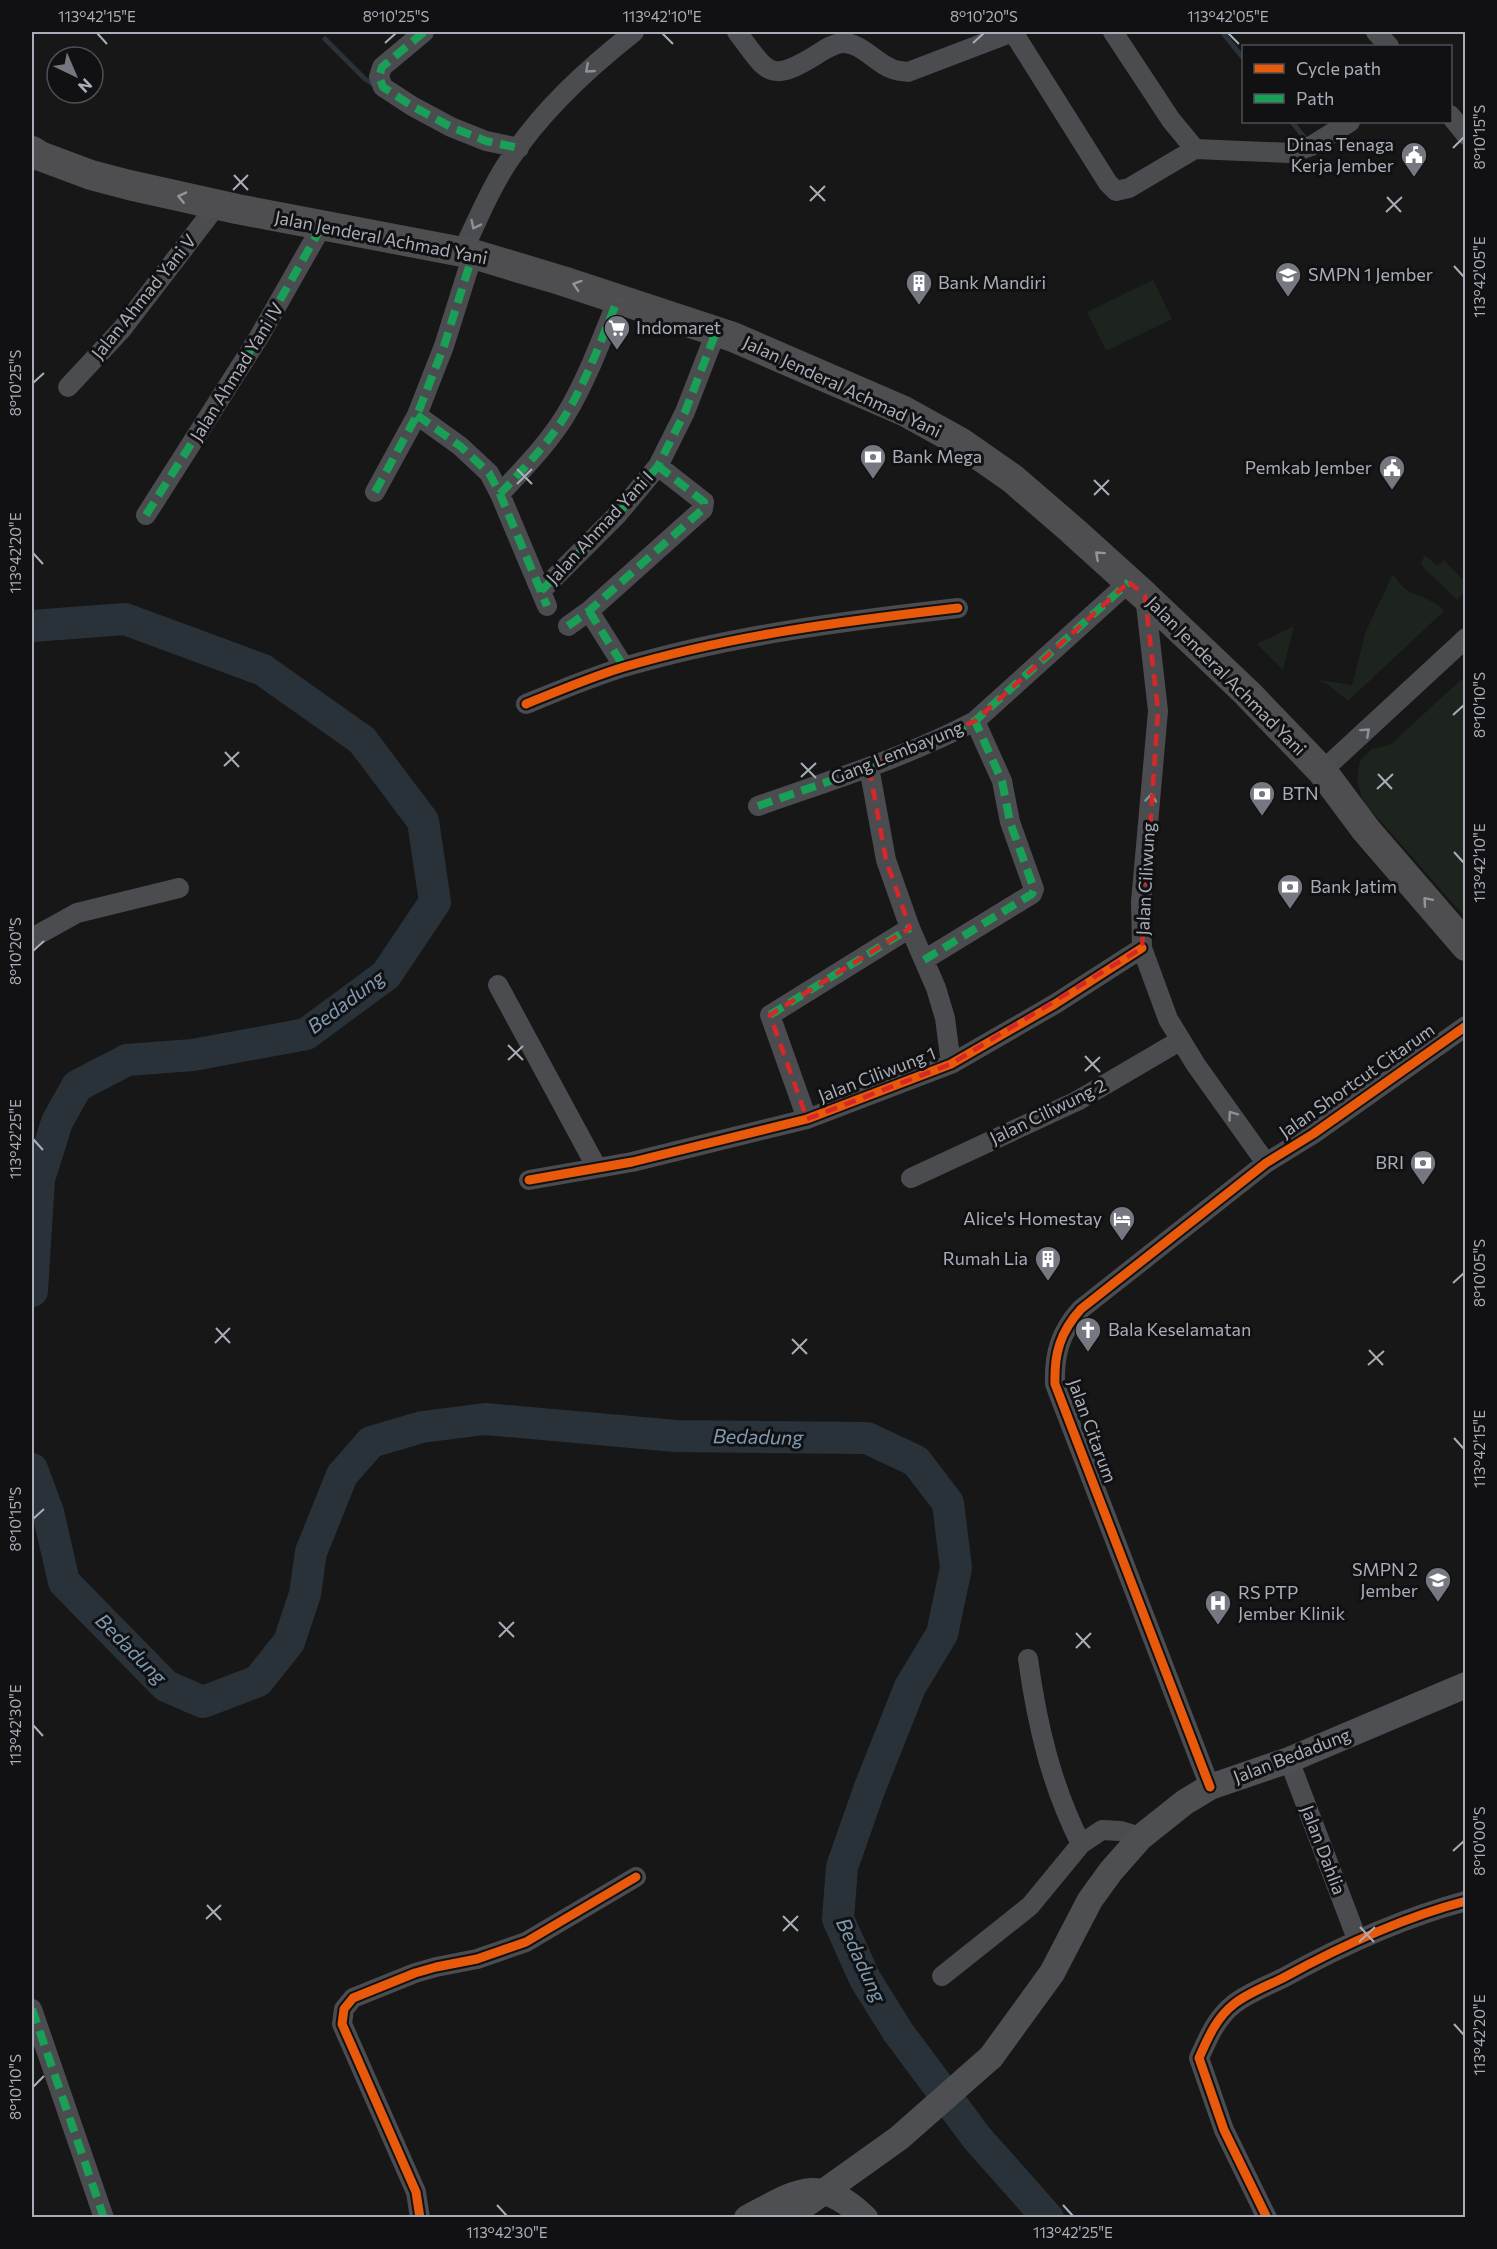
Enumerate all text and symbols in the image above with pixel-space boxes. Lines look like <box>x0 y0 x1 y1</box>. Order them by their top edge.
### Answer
text: 113°42'15"E <box>58 7 136 25</box>
text: 8°10'25"S <box>363 7 430 25</box>
text: 113°42'10"E <box>622 7 702 25</box>
text: 8°10'20"S <box>950 7 1018 25</box>
text: 113°42'05"E <box>1187 7 1269 25</box>
north arrow <box>45 45 105 105</box>
legend <box>1242 45 1452 123</box>
text: Cycle path <box>1296 57 1381 79</box>
one-way arrow <box>586 62 596 73</box>
text: N <box>75 75 97 97</box>
text: Path <box>1296 87 1334 109</box>
text: 8°10'15"S <box>1470 104 1488 169</box>
place label: Dinas Tenaga Kerja Jember <box>1286 133 1394 176</box>
public building icon: Dinas Tenaga Kerja Jember <box>1399 140 1429 178</box>
one-way arrow <box>178 191 188 204</box>
street label: Jalan Jenderal Achmad Yani <box>273 206 489 268</box>
one-way arrow <box>471 219 483 230</box>
street label: Jalan Ahmad Yani V <box>86 230 200 363</box>
text: 113°42'05"E <box>1470 236 1488 318</box>
school or university icon: SMPN 1 Jember <box>1273 260 1303 298</box>
place label: SMPN 1 Jember <box>1308 263 1433 285</box>
building icon: Bank Mandiri <box>904 268 934 306</box>
place label: Bank Mandiri <box>938 271 1046 293</box>
one-way arrow <box>572 280 583 293</box>
street label: Jalan Ahmad Yani IV <box>185 298 288 445</box>
supermarket icon: Indomaret <box>602 313 632 351</box>
place label: Indomaret <box>636 316 721 338</box>
street label: Jalan Jenderal Achmad Yani <box>740 330 945 442</box>
text: 8°10'25"S <box>6 349 24 416</box>
bank icon: Bank Mega <box>858 442 888 480</box>
place label: Bank Mega <box>892 445 982 467</box>
public building icon: Pemkab Jember <box>1377 453 1407 491</box>
place label: Pemkab Jember <box>1245 456 1372 478</box>
street label: Jalan Ahmad Yani I <box>541 466 657 589</box>
text: 113°42'20"E <box>6 512 24 594</box>
one-way arrow <box>1095 551 1106 562</box>
street label: Jalan Jenderal Achmad Yani <box>1142 591 1311 760</box>
text: 8°10'10"S <box>1470 672 1488 738</box>
street label: Gang Lembayung <box>827 715 966 789</box>
one-way arrow <box>1359 728 1369 739</box>
bank icon: BTN <box>1247 779 1277 817</box>
place label: BTN <box>1282 782 1319 804</box>
one-way arrow <box>1144 793 1157 802</box>
street label: Jalan Ciliwung <box>1131 822 1159 936</box>
text: 113°42'10"E <box>1470 823 1488 903</box>
bank icon: Bank Jatim <box>1275 872 1305 910</box>
place label: Bank Jatim <box>1310 875 1397 897</box>
one-way arrow <box>1423 897 1434 908</box>
text: 8°10'20"S <box>6 917 24 985</box>
water label: Bedadung <box>302 964 390 1038</box>
street label: Jalan Shortcut Citarum <box>1274 1018 1438 1142</box>
street label: Jalan Ciliwung 1 <box>815 1042 939 1107</box>
street label: Jalan Ciliwung 2 <box>986 1073 1109 1149</box>
text: 113°42'25"E <box>6 1099 24 1179</box>
one-way arrow <box>1228 1111 1239 1122</box>
bank icon: BRI <box>1408 1148 1438 1186</box>
place label: BRI <box>1375 1151 1404 1173</box>
hotel icon: Alice's Homestay <box>1107 1204 1137 1242</box>
place label: Alice's Homestay <box>963 1207 1102 1229</box>
text: 8°10'05"S <box>1470 1239 1488 1307</box>
building icon: Rumah Lia <box>1033 1244 1063 1282</box>
place label: Rumah Lia <box>943 1247 1028 1269</box>
church icon: Bala Keselamatan <box>1073 1315 1103 1353</box>
place label: Bala Keselamatan <box>1108 1318 1251 1340</box>
street label: Jalan Citarum <box>1064 1376 1122 1486</box>
text: 113°42'15"E <box>1470 1410 1488 1488</box>
water label: Bedadung <box>713 1423 805 1449</box>
text: 8°10'15"S <box>6 1486 24 1551</box>
place label: SMPN 2 Jember <box>1352 1558 1418 1601</box>
school or university icon: SMPN 2 Jember <box>1423 1565 1453 1603</box>
place label: RS PTP Jember Klinik <box>1238 1581 1345 1624</box>
hospital icon: RS PTP Jember Klinik <box>1203 1588 1233 1626</box>
water label: Bedadung <box>91 1608 173 1690</box>
text: 113°42'30"E <box>6 1684 24 1766</box>
street label: Jalan Bedadung <box>1230 1723 1354 1788</box>
street label: Jalan Dahlia <box>1297 1802 1351 1897</box>
text: 8°10'00"S <box>1470 1806 1488 1876</box>
water label: Bedadung <box>832 1913 892 2007</box>
text: 113°42'20"E <box>1470 1994 1488 2076</box>
text: 8°10'10"S <box>6 2054 24 2120</box>
text: 113°42'30"E <box>466 2223 548 2241</box>
text: 113°42'25"E <box>1033 2223 1113 2241</box>

